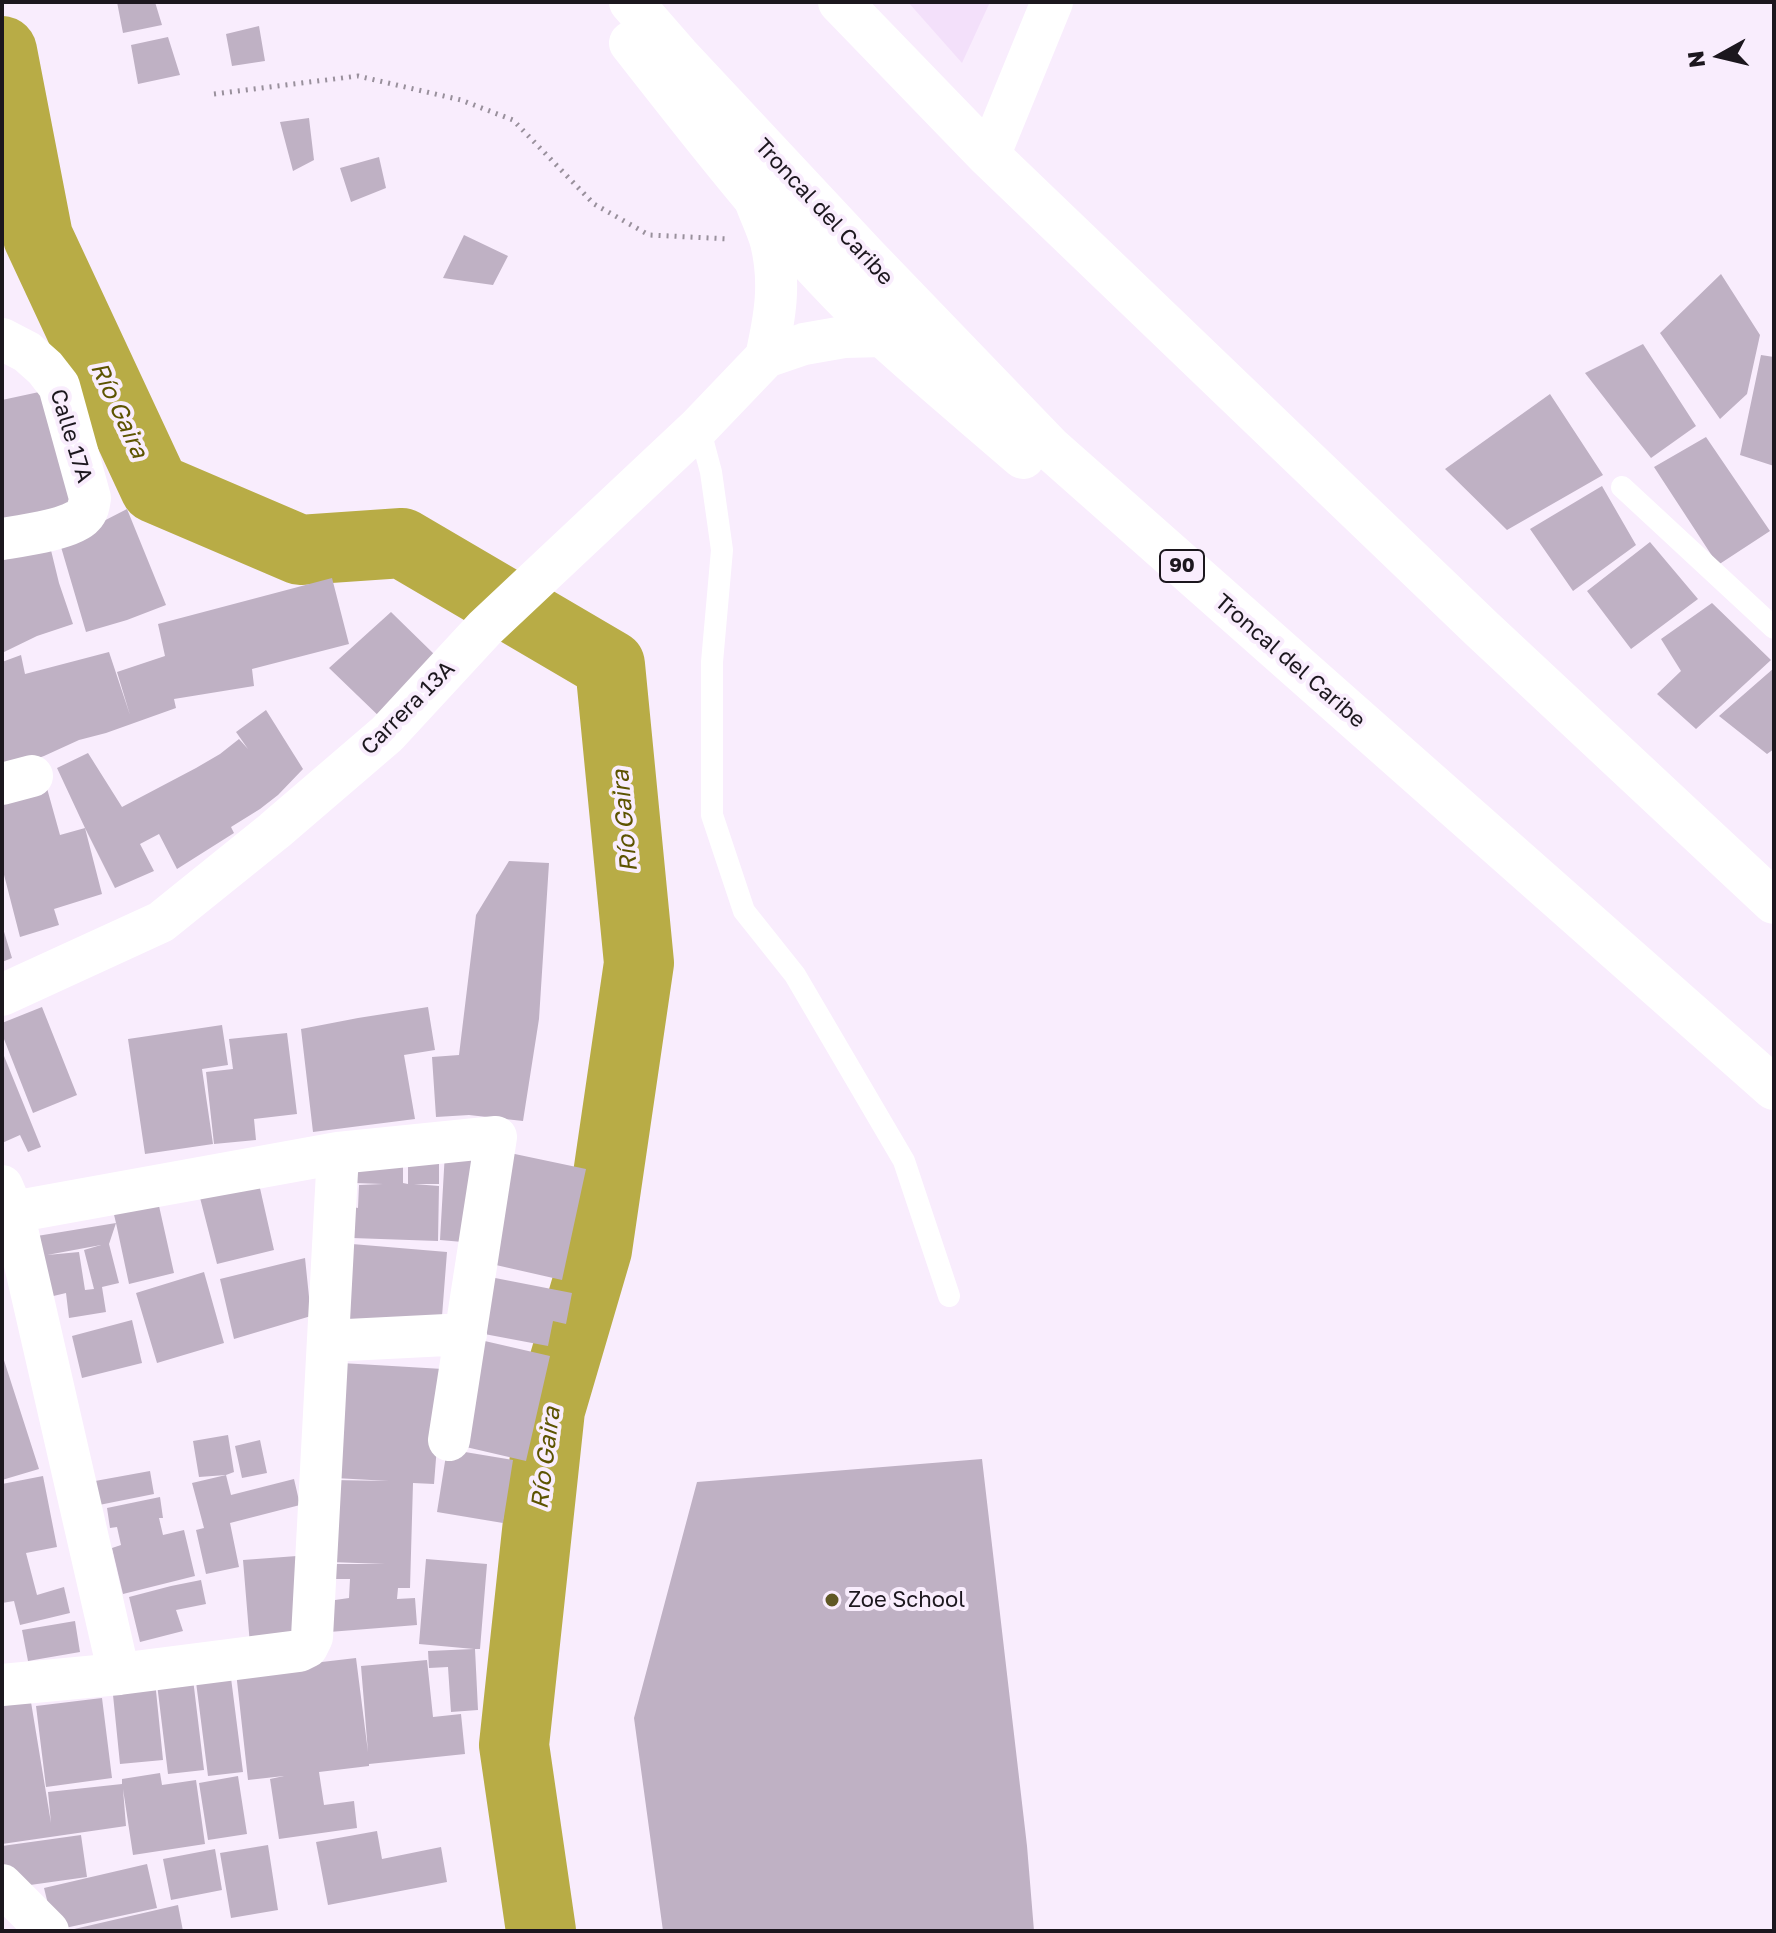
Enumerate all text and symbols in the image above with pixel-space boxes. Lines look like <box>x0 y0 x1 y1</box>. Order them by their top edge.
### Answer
north arrow <box>1680 16 1760 96</box>
text: N <box>1681 49 1710 70</box>
street label: Troncal del Caribe <box>749 133 899 291</box>
water label: Río Gaira <box>84 357 154 463</box>
street label: Calle 17A <box>44 386 98 486</box>
road number: 90 <box>1160 550 1204 582</box>
street label: Troncal del Caribe <box>1209 588 1371 734</box>
street label: Carrera 13A <box>356 656 460 760</box>
water label: Río Gaira <box>606 769 644 873</box>
water label: Río Gaira <box>525 1405 567 1511</box>
place label: Zoe School <box>848 1587 965 1613</box>
marker: Zoe School <box>823 1591 841 1609</box>

